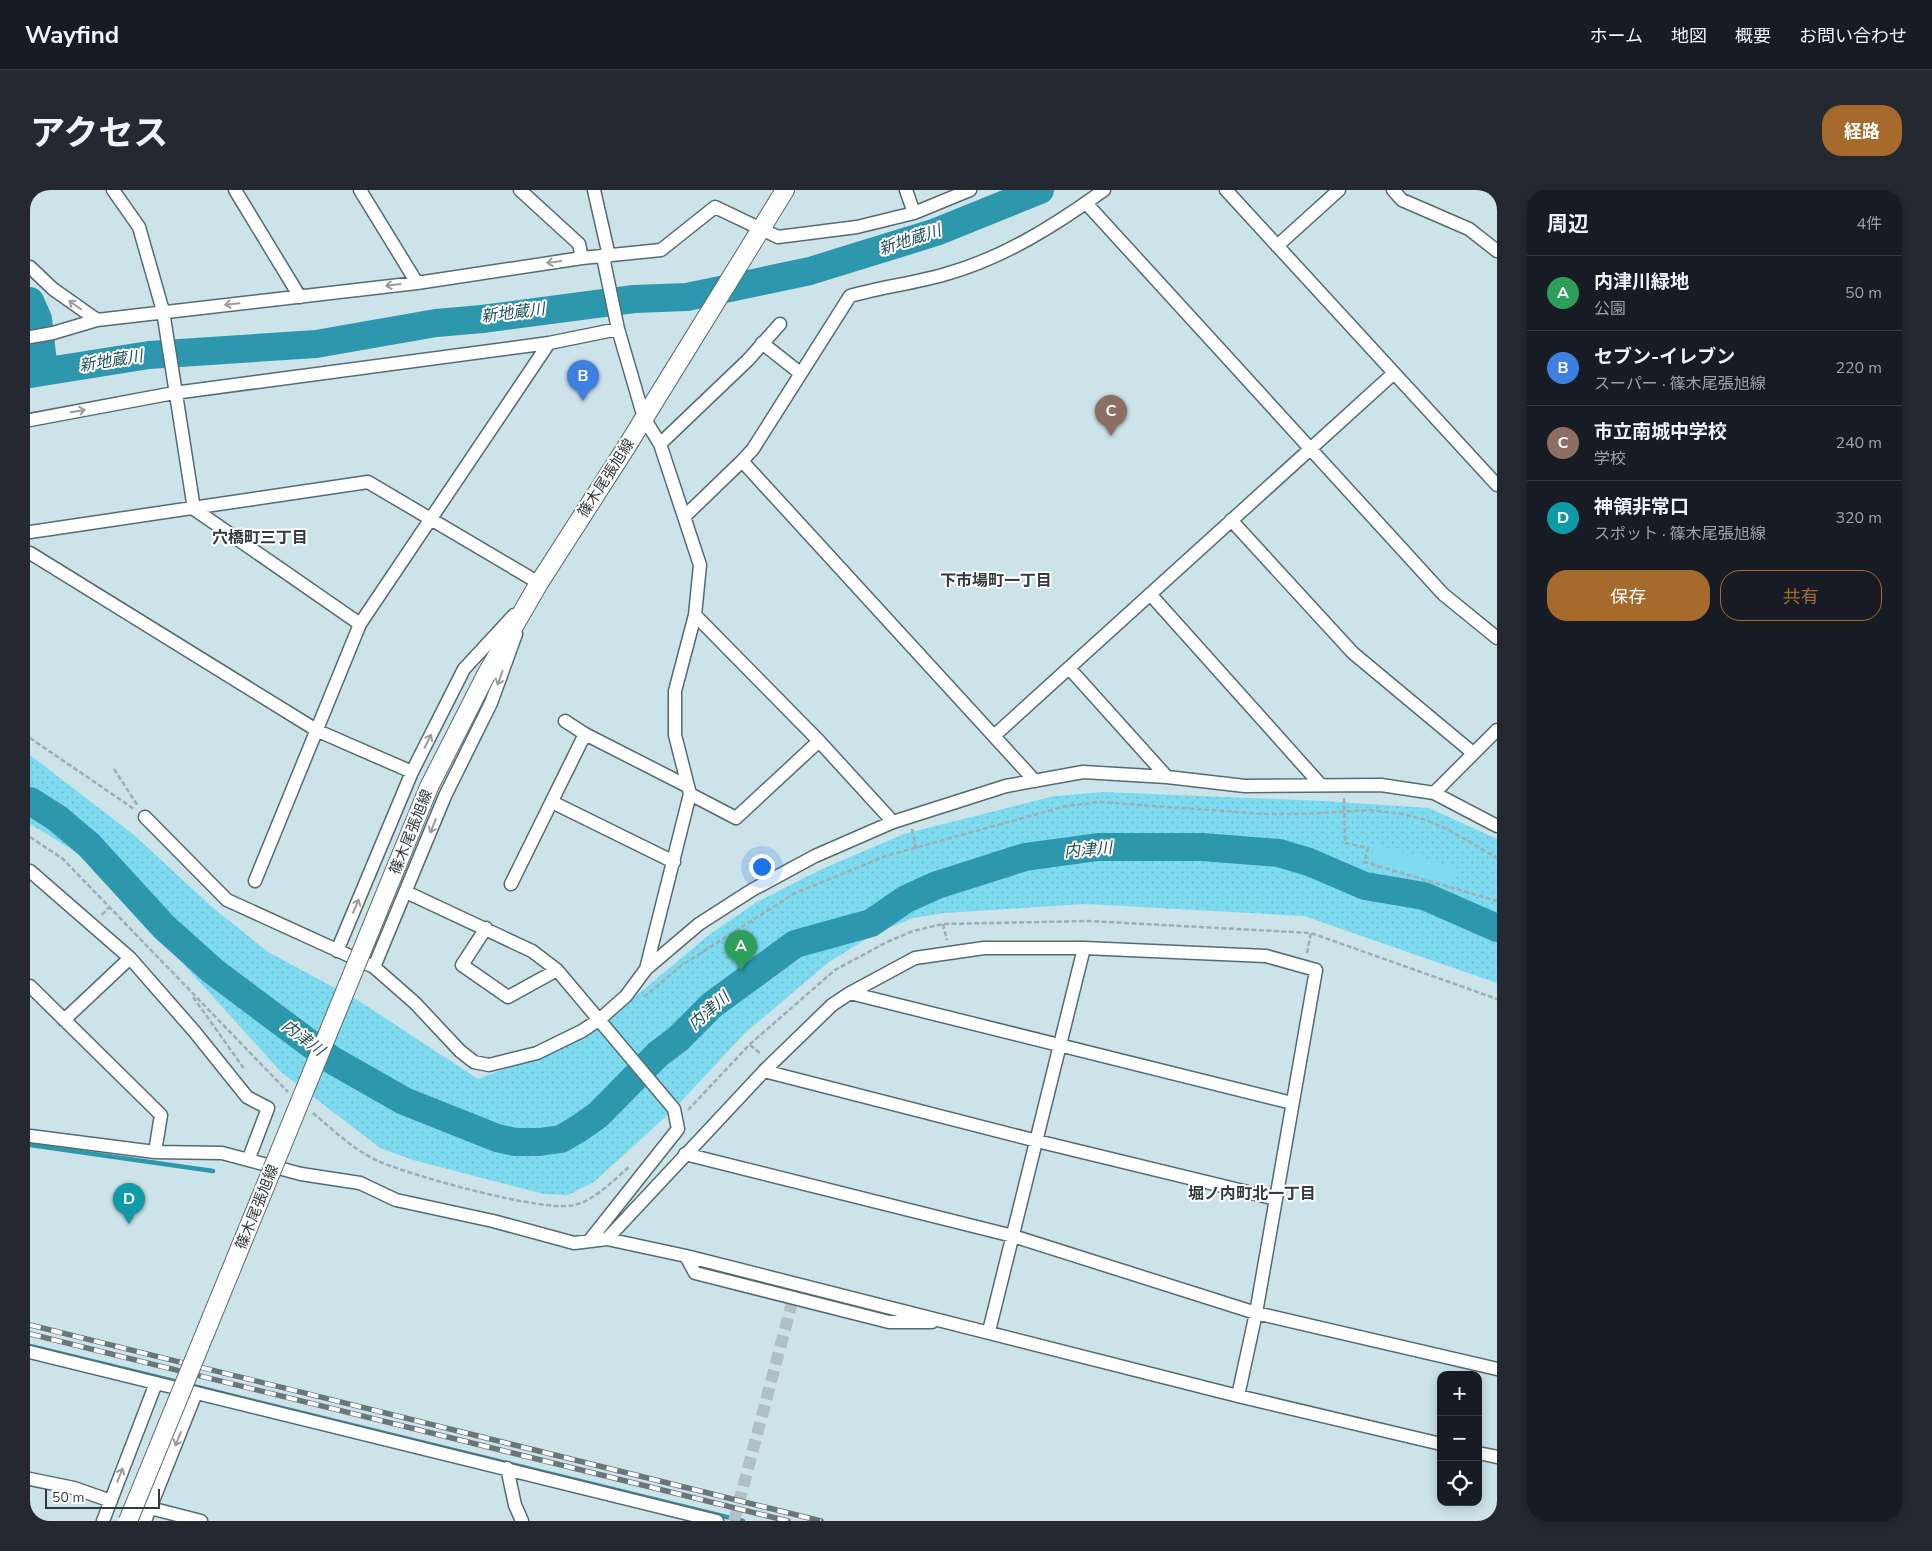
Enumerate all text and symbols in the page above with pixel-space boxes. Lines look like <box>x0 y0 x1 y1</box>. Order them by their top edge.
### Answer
text: Wayfind <box>25 19 119 51</box>
text: ホーム <box>1590 24 1643 48</box>
text: 地図 <box>1671 24 1707 48</box>
text: 概要 <box>1735 24 1771 48</box>
text: お問い合わせ <box>1799 24 1907 48</box>
button: 経路 <box>1822 105 1902 156</box>
text: アクセス <box>30 110 168 157</box>
text: 周辺 <box>1547 210 1589 238</box>
text: 4件 <box>1856 213 1882 235</box>
water label: 新地蔵川 <box>876 219 946 260</box>
one-way arrow <box>547 258 563 268</box>
text: 内津川緑地 <box>1594 269 1689 295</box>
one-way arrow <box>386 281 402 291</box>
text: A <box>1557 282 1569 304</box>
text: 50 m <box>1845 282 1882 304</box>
water label: 新地蔵川 <box>480 298 548 328</box>
text: 公園 <box>1594 298 1626 320</box>
one-way arrow <box>224 299 240 309</box>
one-way arrow <box>68 300 82 310</box>
text: セブン-イレブン <box>1594 344 1735 370</box>
water label: 新地蔵川 <box>78 345 146 377</box>
text: B <box>1557 357 1569 379</box>
text: 220 m <box>1835 357 1882 379</box>
pin: B <box>567 360 599 401</box>
text: スーパー · 篠木尾張旭線 <box>1594 373 1766 395</box>
pin: C <box>1095 395 1127 436</box>
one-way arrow <box>70 406 86 415</box>
text: 市立南城中学校 <box>1594 419 1727 445</box>
text: C <box>1558 432 1568 454</box>
text: 240 m <box>1835 432 1882 454</box>
street label: 篠木尾張旭線 <box>573 435 639 521</box>
text: 学校 <box>1594 448 1626 470</box>
text: 神領非常口 <box>1594 494 1689 520</box>
text: D <box>1557 507 1569 529</box>
text: 320 m <box>1835 507 1882 529</box>
text: スポット · 篠木尾張旭線 <box>1594 523 1766 545</box>
district label: 穴橋町三丁目 <box>212 527 308 549</box>
district label: 下市場町一丁目 <box>940 570 1052 592</box>
button: 保存 <box>1547 570 1710 621</box>
button: 共有 <box>1720 570 1882 621</box>
one-way arrow <box>495 670 504 685</box>
one-way arrow <box>424 734 433 749</box>
street label: 篠木尾張旭線 <box>385 787 437 877</box>
one-way arrow <box>428 818 437 833</box>
water label: 内津川 <box>1063 837 1115 863</box>
your location <box>749 854 775 880</box>
one-way arrow <box>352 899 361 914</box>
pin: A <box>725 930 757 971</box>
water label: 内津川 <box>684 986 736 1035</box>
water label: 内津川 <box>277 1015 330 1062</box>
street label: 篠木尾張旭線 <box>231 1162 283 1252</box>
pin: D <box>113 1183 145 1224</box>
district label: 堀ノ内町北一丁目 <box>1188 1183 1316 1205</box>
map controls <box>1437 1371 1482 1506</box>
button: + <box>1437 1371 1482 1416</box>
button: − <box>1437 1416 1482 1461</box>
one-way arrow <box>172 1431 181 1446</box>
button: locate <box>1437 1461 1482 1506</box>
one-way arrow <box>117 1468 126 1483</box>
scale bar <box>45 1486 160 1509</box>
text: 50 m <box>52 1488 84 1507</box>

